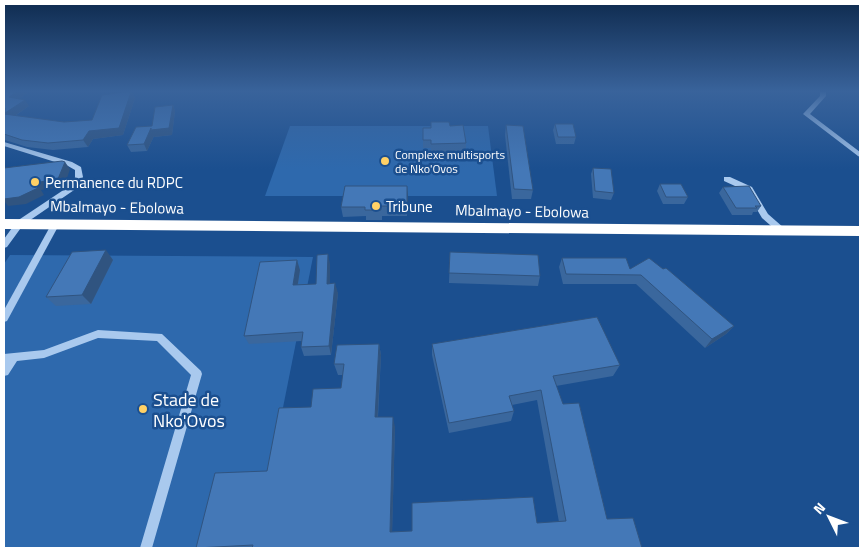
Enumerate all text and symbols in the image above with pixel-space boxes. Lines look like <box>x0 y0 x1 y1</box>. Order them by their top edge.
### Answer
place label: Complexe multisports de Nko'Ovos <box>395 145 505 178</box>
marker: Complexe multisports de Nko'Ovos <box>379 155 391 167</box>
place label: Permanence du RDPC <box>45 171 183 194</box>
marker: Permanence du RDPC <box>29 176 41 188</box>
street label: Mbalmayo - Ebolowa <box>50 194 185 220</box>
place label: Tribune <box>386 195 433 218</box>
street label: Mbalmayo - Ebolowa <box>455 198 590 224</box>
marker: Tribune <box>370 200 382 212</box>
place label: Stade de Nko'Ovos <box>153 386 225 434</box>
marker: Stade de Nko'Ovos <box>137 403 149 415</box>
north arrow <box>804 492 854 542</box>
text: N <box>808 497 830 519</box>

